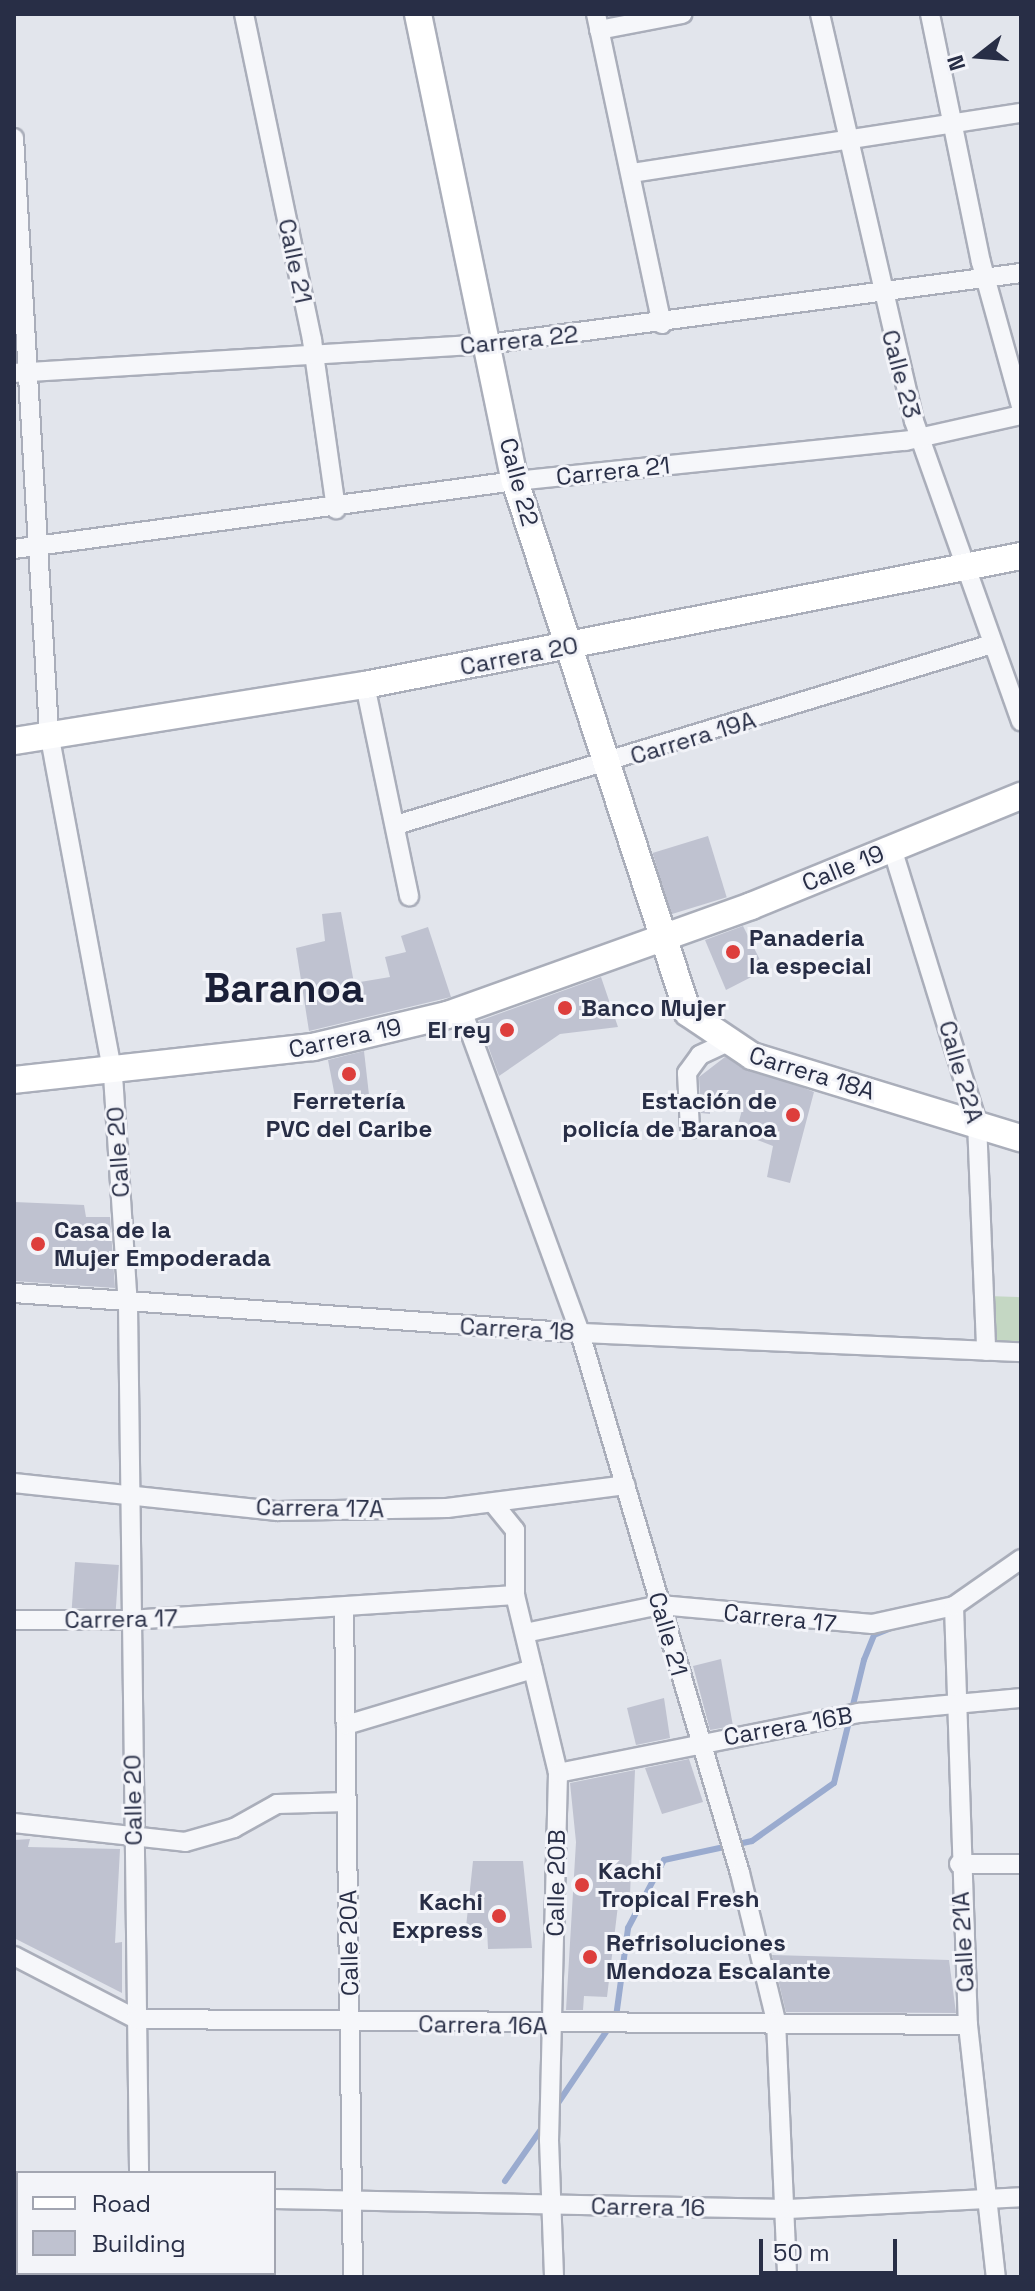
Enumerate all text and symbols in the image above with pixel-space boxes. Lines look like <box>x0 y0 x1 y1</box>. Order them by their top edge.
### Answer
north arrow <box>939 16 1019 96</box>
text: N <box>941 52 972 74</box>
street label: Calle 21 <box>272 216 318 306</box>
street label: Carrera 22 <box>459 319 579 361</box>
street label: Calle 23 <box>875 327 927 421</box>
street label: Calle 22 <box>493 435 545 529</box>
street label: Carrera 21 <box>555 451 671 491</box>
street label: Carrera 20 <box>458 630 580 682</box>
street label: Carrera 19A <box>627 705 759 771</box>
street label: Calle 19 <box>798 839 888 897</box>
place label: Panaderia la especial <box>749 924 872 980</box>
marker: Panaderia la especial <box>724 943 742 961</box>
district label: Baranoa <box>204 965 364 1013</box>
place label: Banco Mujer <box>581 994 726 1022</box>
marker: Banco Mujer <box>556 999 574 1017</box>
street label: Carrera 19 <box>286 1012 404 1064</box>
place label: El rey <box>428 1016 491 1044</box>
street label: Calle 22A <box>933 1017 989 1127</box>
marker: El rey <box>498 1021 516 1039</box>
street label: Carrera 18A <box>746 1040 878 1106</box>
marker: Ferretería PVC del Caribe <box>340 1065 358 1083</box>
place label: Ferretería PVC del Caribe <box>266 1087 432 1143</box>
place label: Estación de policía de Baranoa <box>562 1087 777 1143</box>
street label: Calle 20 <box>100 1106 136 1198</box>
marker: Estación de policía de Baranoa <box>784 1106 802 1124</box>
place label: Casa de la Mujer Empoderada <box>54 1216 271 1272</box>
marker: Casa de la Mujer Empoderada <box>29 1235 47 1253</box>
street label: Carrera 18 <box>459 1312 575 1346</box>
street label: Carrera 17A <box>256 1492 384 1524</box>
street label: Calle 21 <box>642 1589 694 1679</box>
street label: Carrera 17 <box>722 1598 838 1638</box>
street label: Carrera 17 <box>64 1604 178 1634</box>
street label: Carrera 16B <box>721 1701 855 1751</box>
street label: Calle 20 <box>118 1754 148 1846</box>
street label: Calle 20B <box>541 1829 571 1937</box>
place label: Kachi Tropical Fresh <box>598 1857 759 1913</box>
marker: Kachi Tropical Fresh <box>573 1876 591 1894</box>
place label: Kachi Express <box>392 1888 483 1944</box>
street label: Calle 20A <box>334 1890 364 1996</box>
street label: Calle 21A <box>946 1891 980 1993</box>
marker: Kachi Express <box>490 1907 508 1925</box>
place label: Refrisoluciones Mendoza Escalante <box>606 1929 831 1985</box>
marker: Refrisoluciones Mendoza Escalante <box>581 1948 599 1966</box>
street label: Carrera 16A <box>418 2009 548 2041</box>
legend <box>16 2171 276 2275</box>
text: Road <box>92 2188 151 2219</box>
street label: Carrera 16 <box>591 2192 705 2222</box>
scale bar <box>763 2223 901 2273</box>
text: Building <box>92 2228 186 2259</box>
text: 50 m <box>773 2237 830 2268</box>

